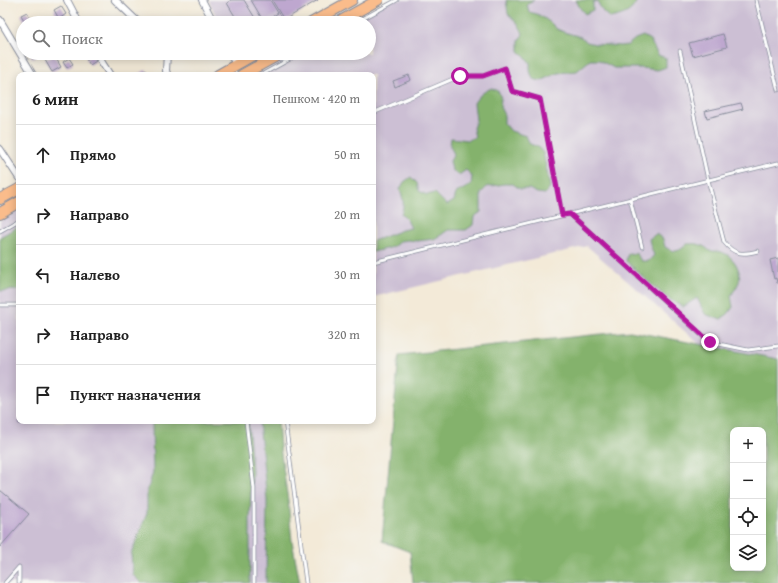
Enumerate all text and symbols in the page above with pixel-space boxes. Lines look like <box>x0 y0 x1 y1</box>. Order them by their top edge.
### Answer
search box <box>16 16 376 60</box>
icon: search <box>30 27 52 49</box>
text: Поиск <box>62 28 103 49</box>
route start <box>451 67 469 85</box>
text: 6 мин <box>32 86 78 111</box>
text: Пешком · 420 m <box>273 89 360 108</box>
icon: ahead <box>32 144 54 166</box>
text: Прямо <box>70 144 116 165</box>
text: 50 m <box>334 145 360 164</box>
icon: right <box>32 204 54 226</box>
text: Направо <box>70 204 129 225</box>
text: 20 m <box>334 205 360 224</box>
icon: left <box>32 264 54 286</box>
text: Налево <box>70 264 120 285</box>
text: 30 m <box>334 265 360 284</box>
icon: right <box>32 324 54 346</box>
text: Направо <box>70 324 129 345</box>
text: 320 m <box>328 325 360 344</box>
route end <box>701 333 719 351</box>
icon: arrive <box>32 384 54 406</box>
text: Пункт назначения <box>70 384 201 405</box>
map controls <box>730 427 766 571</box>
button: + <box>730 427 766 463</box>
button: − <box>730 463 766 499</box>
button: locate <box>730 499 766 535</box>
button: layers <box>730 535 766 571</box>

